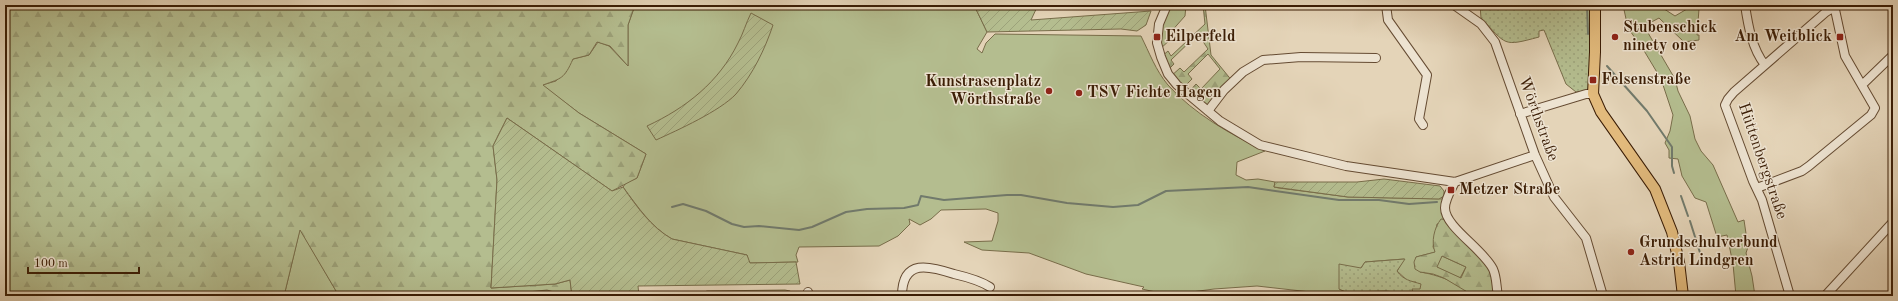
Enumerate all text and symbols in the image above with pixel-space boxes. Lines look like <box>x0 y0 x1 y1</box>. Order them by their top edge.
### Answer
place label: Stubenschick ninety one <box>1623 20 1717 54</box>
place label: Eilperfeld <box>1165 29 1236 45</box>
place label: Am Weitblick <box>1734 29 1832 45</box>
marker: Eilperfeld <box>1152 32 1162 42</box>
marker: Stubenschick ninety one <box>1610 32 1620 42</box>
marker: Am Weitblick <box>1835 32 1845 42</box>
place label: Felsenstraße <box>1601 72 1691 88</box>
place label: Kunstrasenplatz Wörthstraße <box>925 74 1041 108</box>
street label: Wörthstraße <box>1515 75 1561 163</box>
marker: Felsenstraße <box>1588 75 1598 85</box>
place label: TSV Fichte Hagen <box>1087 85 1222 101</box>
marker: Kunstrasenplatz Wörthstraße <box>1044 86 1054 96</box>
marker: TSV Fichte Hagen <box>1074 88 1084 98</box>
street label: Hüttenbergstraße <box>1735 101 1789 221</box>
place label: Metzer Straße <box>1459 182 1560 198</box>
marker: Metzer Straße <box>1446 185 1456 195</box>
place label: Grundschulverbund Astrid Lindgren <box>1639 235 1778 269</box>
marker: Grundschulverbund Astrid Lindgren <box>1626 247 1636 257</box>
scale bar <box>28 249 139 275</box>
text: 100 m <box>34 258 68 270</box>

